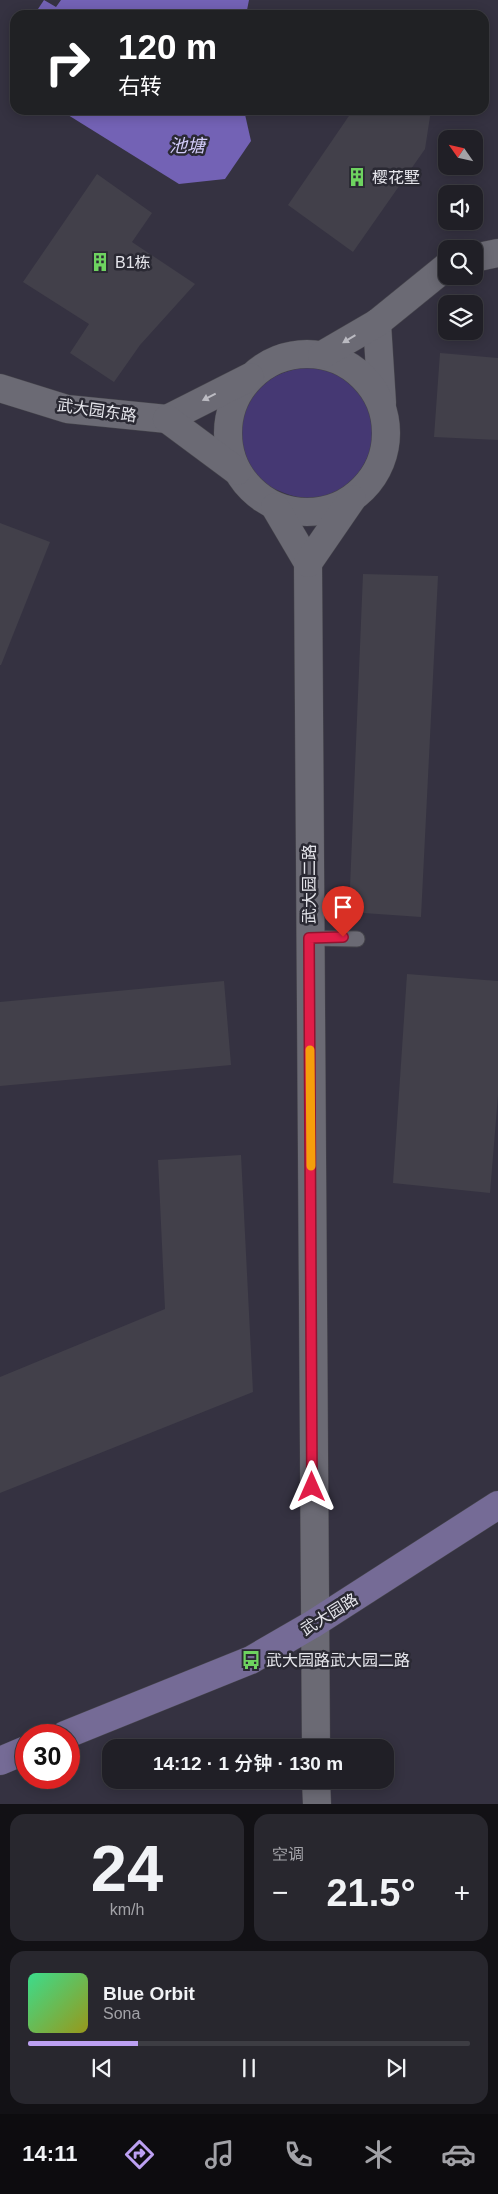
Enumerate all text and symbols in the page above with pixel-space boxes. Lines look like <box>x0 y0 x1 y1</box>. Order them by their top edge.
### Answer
text: 120 m <box>118 27 217 66</box>
icon: right <box>35 30 100 95</box>
text: 右转 <box>118 74 162 99</box>
north arrow <box>438 130 482 175</box>
map controls <box>438 130 483 340</box>
water label: 池塘 <box>169 136 208 156</box>
building icon: 樱花墅 <box>346 166 368 188</box>
place label: 樱花墅 <box>372 169 420 186</box>
button: sound <box>438 185 483 230</box>
button: search <box>438 240 483 285</box>
building icon: B1栋 <box>89 251 111 273</box>
place label: B1栋 <box>115 254 151 271</box>
button: layers <box>438 295 483 340</box>
one-way arrow <box>343 334 356 343</box>
one-way arrow <box>202 394 216 402</box>
street label: 武大园东路 <box>56 397 138 424</box>
street label: 武大园二路 <box>301 844 318 924</box>
pin <box>322 886 364 937</box>
icon: arrive <box>329 893 357 921</box>
position arrow <box>285 1460 337 1512</box>
street label: 武大园路 <box>298 1590 361 1639</box>
bus stop icon: 武大园路武大园二路 <box>240 1649 262 1671</box>
place label: 武大园路武大园二路 <box>266 1652 410 1669</box>
speed limit sign: 30 <box>15 1724 80 1789</box>
text: 14:12 · 1 分钟 · 130 m <box>153 1753 343 1774</box>
text: 24 <box>91 1832 163 1905</box>
text: 空调 <box>272 1846 304 1863</box>
text: 21.5° <box>326 1872 416 1914</box>
text: − <box>272 1877 288 1908</box>
text: + <box>454 1877 470 1908</box>
text: km/h <box>110 1901 144 1918</box>
text: Blue Orbit <box>103 1983 195 2004</box>
text: Sona <box>103 2005 140 2022</box>
icon: previous <box>88 2054 116 2082</box>
icon: pause <box>235 2054 263 2082</box>
icon: next <box>382 2054 410 2082</box>
icon: directions <box>122 2137 157 2172</box>
icon: music <box>202 2137 237 2172</box>
icon: phone <box>281 2137 316 2172</box>
icon: climate <box>361 2137 396 2172</box>
icon: car <box>441 2137 476 2172</box>
text: 14:11 <box>22 2141 77 2166</box>

